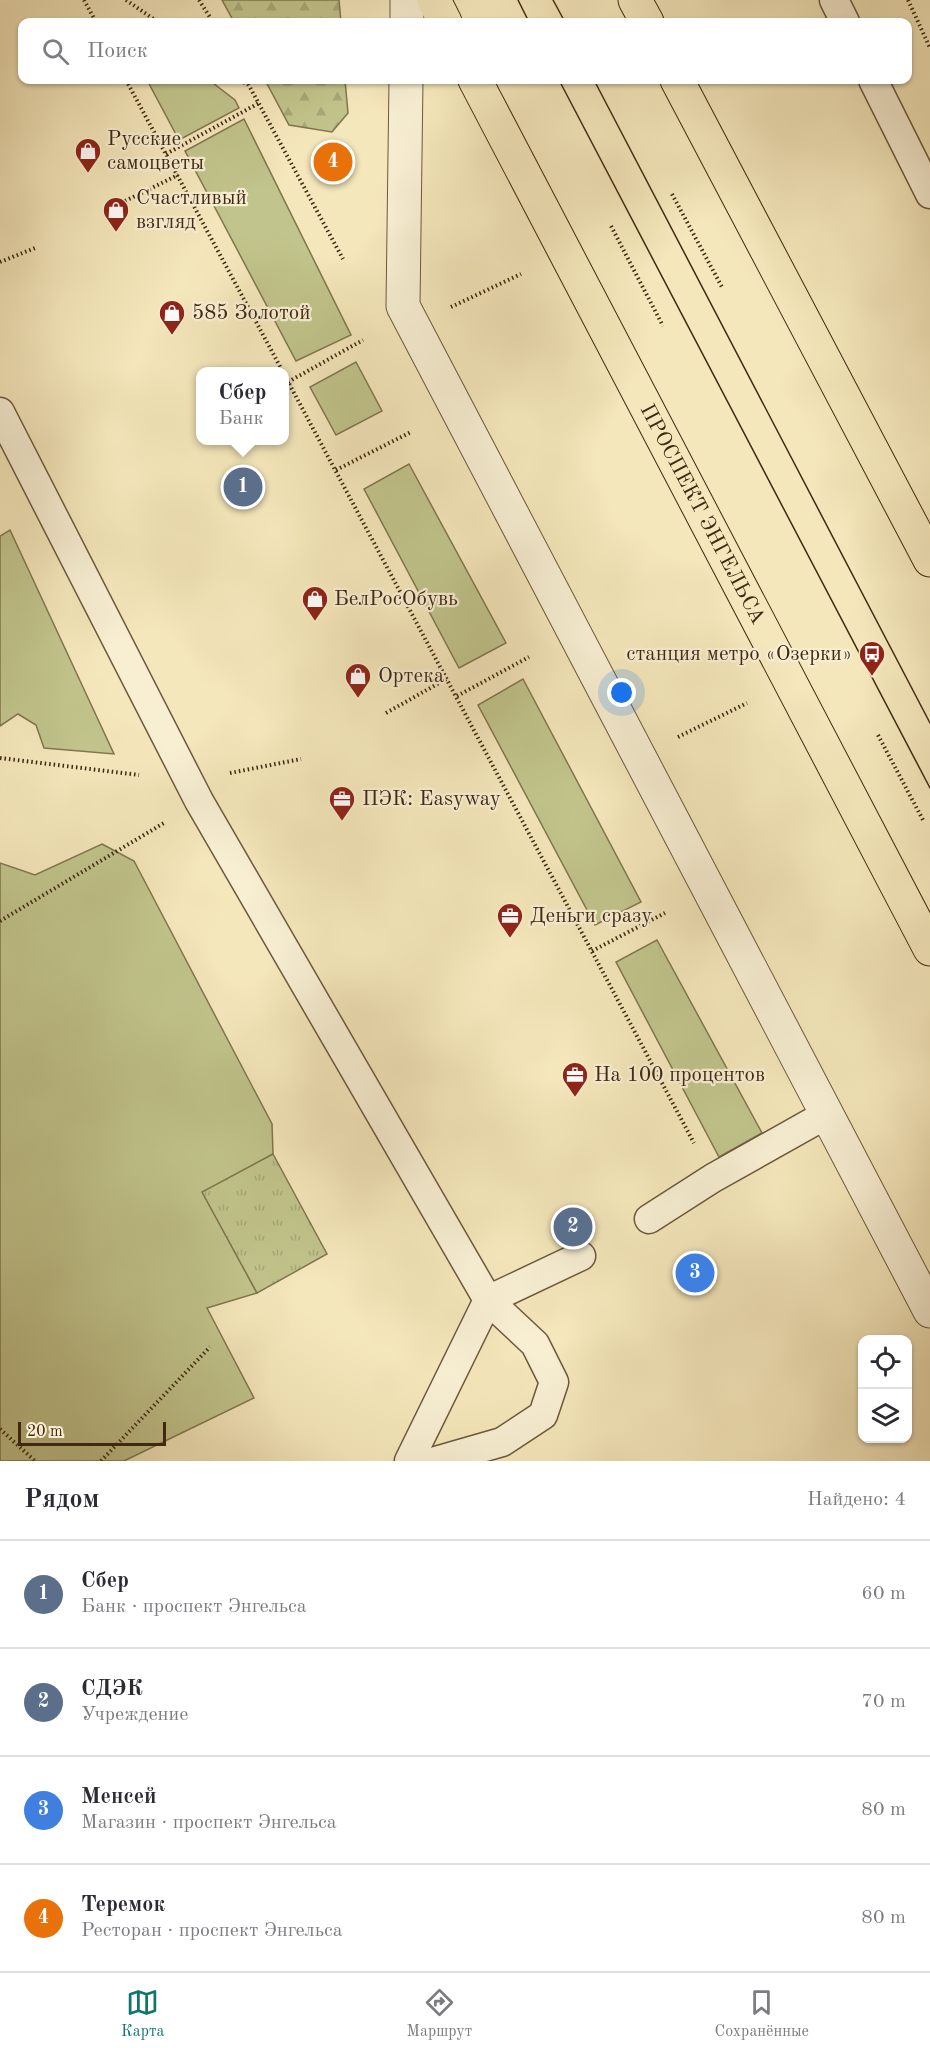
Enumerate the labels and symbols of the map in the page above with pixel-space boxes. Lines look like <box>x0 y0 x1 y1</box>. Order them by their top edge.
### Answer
place label: Русские самоцветы <box>107 129 204 174</box>
shop icon: Русские самоцветы <box>73 136 103 174</box>
pin: 4 <box>314 140 352 184</box>
place label: Счастливый взгляд <box>136 188 247 233</box>
shop icon: Счастливый взгляд <box>101 195 131 233</box>
shop icon: 585 Золотой <box>157 298 187 336</box>
place label: 585 Золотой <box>192 303 311 324</box>
street label: ПРОСПЕКТ ЭНГЕЛЬСА <box>636 401 768 628</box>
pin: 1 <box>224 464 262 510</box>
shop icon: БелРосОбувь <box>300 584 330 622</box>
place label: БелРосОбувь <box>334 589 458 610</box>
bus stop icon: станция метро «Озерки» <box>857 639 887 677</box>
place label: станция метро «Озерки» <box>626 644 852 665</box>
shop icon: Ортека <box>343 661 373 699</box>
place label: Ортека <box>378 666 444 687</box>
your location <box>607 678 636 707</box>
office icon: ПЭК: Easyway <box>327 784 357 822</box>
place label: ПЭК: Easyway <box>362 789 501 810</box>
office icon: Деньги сразу <box>495 901 525 939</box>
place label: Деньги сразу <box>530 906 652 927</box>
office icon: На 100 процентов <box>560 1060 590 1098</box>
place label: На 100 процентов <box>594 1065 765 1086</box>
pin: 2 <box>554 1204 592 1250</box>
pin: 3 <box>676 1250 714 1296</box>
scale bar <box>18 1419 166 1446</box>

